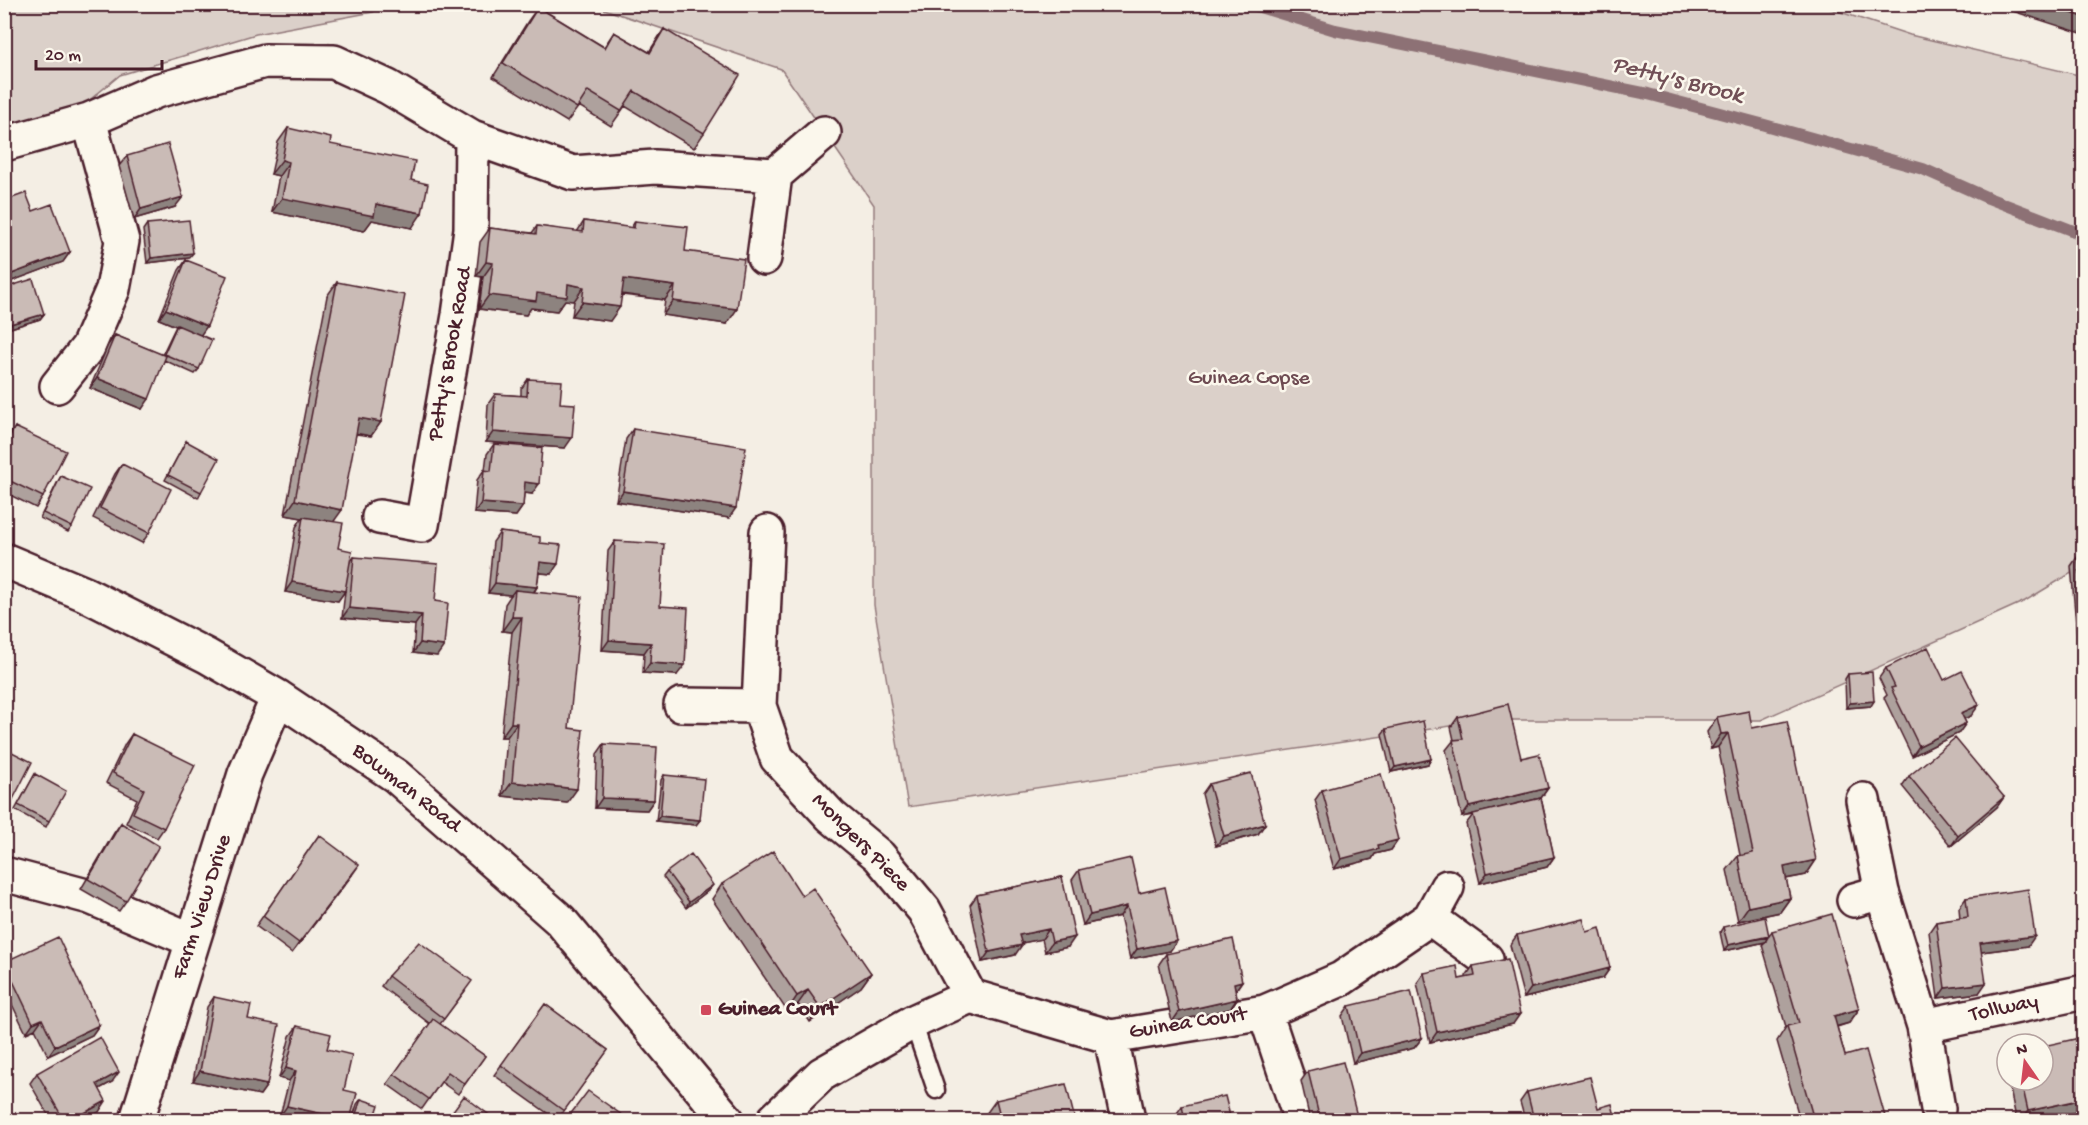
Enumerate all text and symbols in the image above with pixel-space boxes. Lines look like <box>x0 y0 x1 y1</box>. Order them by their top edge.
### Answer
scale bar <box>36 33 162 71</box>
text: 20 m <box>45 46 81 67</box>
water label: Petty's Brook <box>1608 51 1748 112</box>
street label: Petty's Brook Road <box>423 263 479 444</box>
park label: Guinea Copse <box>1188 366 1311 392</box>
street label: Bowman Road <box>345 738 467 841</box>
street label: Mongers Piece <box>805 788 915 898</box>
street label: Farm View Drive <box>167 831 239 984</box>
street label: Tollway <box>1965 989 2041 1029</box>
place label: Guinea Court <box>718 997 839 1023</box>
street label: Guinea Court <box>1127 1002 1251 1046</box>
marker: Guinea Court <box>699 1003 713 1017</box>
north arrow <box>1995 1032 2055 1092</box>
text: N <box>2015 1040 2030 1061</box>

